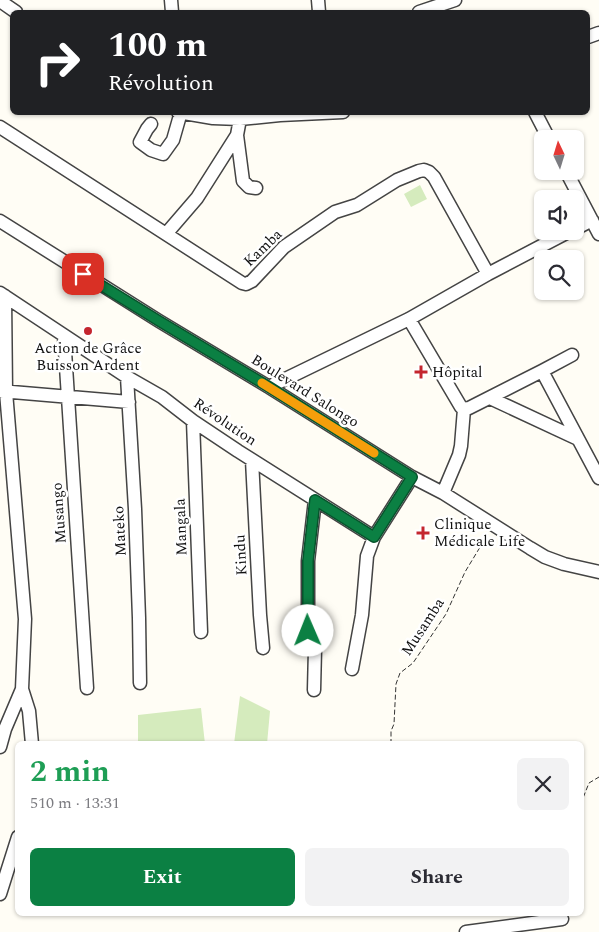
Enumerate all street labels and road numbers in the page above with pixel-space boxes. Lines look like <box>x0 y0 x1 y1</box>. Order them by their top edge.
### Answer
street label: Kamba <box>238 223 288 272</box>
street label: Boulevard Salongo <box>246 348 364 434</box>
street label: Révolution <box>189 392 262 452</box>
street label: Musango <box>45 482 73 544</box>
street label: Mangala <box>168 497 193 556</box>
street label: Mateko <box>107 505 133 557</box>
street label: Kindu <box>228 534 254 576</box>
street label: Musamba <box>396 593 451 661</box>

